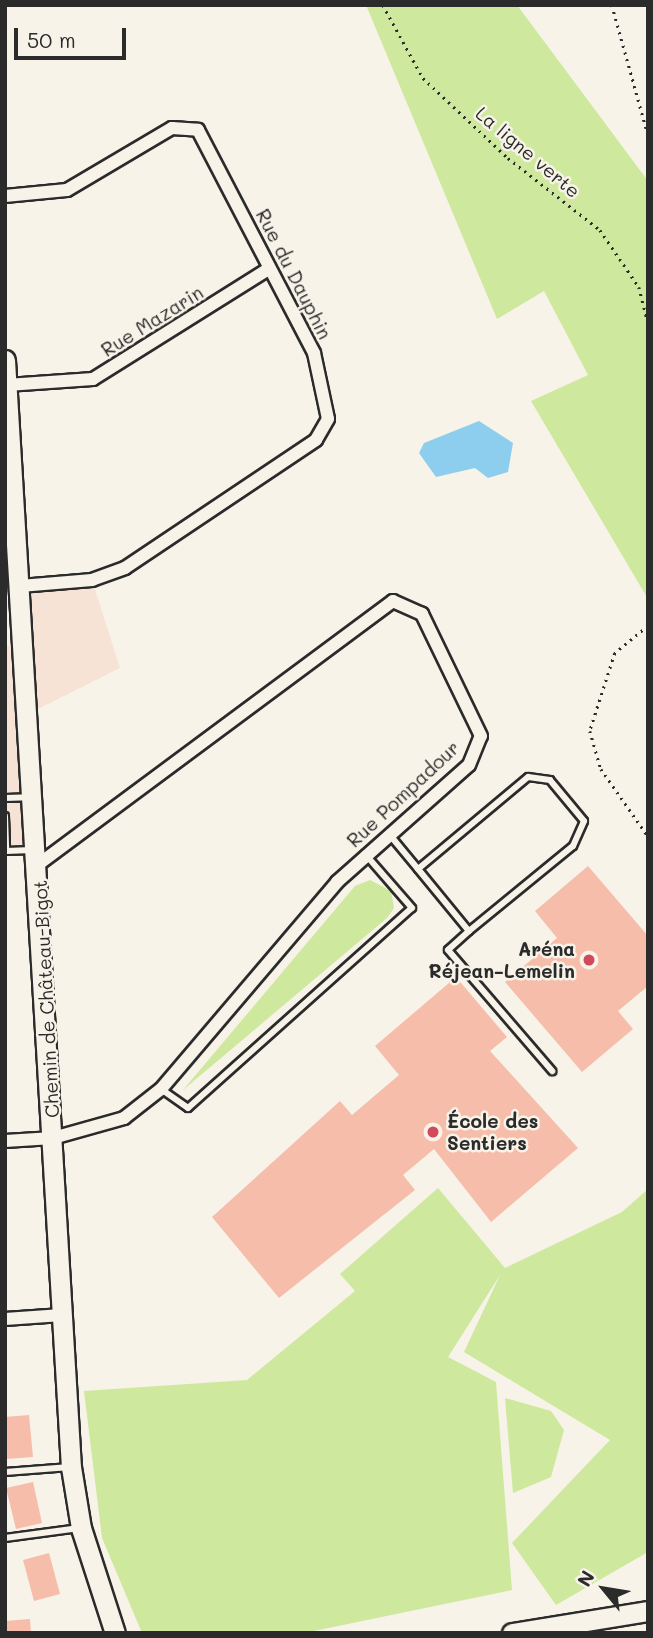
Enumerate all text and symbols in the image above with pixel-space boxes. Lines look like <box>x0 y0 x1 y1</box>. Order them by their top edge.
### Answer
scale bar <box>18 14 130 58</box>
text: 50 m <box>27 26 76 53</box>
street label: La ligne verte <box>471 102 585 202</box>
street label: Rue du Dauphin <box>251 205 337 343</box>
street label: Rue Mazarin <box>97 281 207 361</box>
street label: Rue Pompadour <box>342 736 464 852</box>
street label: Chemin de Château-Bigot <box>28 879 64 1119</box>
place label: Aréna Réjean‑Lemelin <box>429 938 575 982</box>
marker: Aréna Réjean‑Lemelin <box>581 952 597 968</box>
place label: École des Sentiers <box>447 1110 538 1154</box>
marker: École des Sentiers <box>425 1124 441 1140</box>
north arrow <box>569 1554 639 1624</box>
text: N <box>571 1566 600 1591</box>

